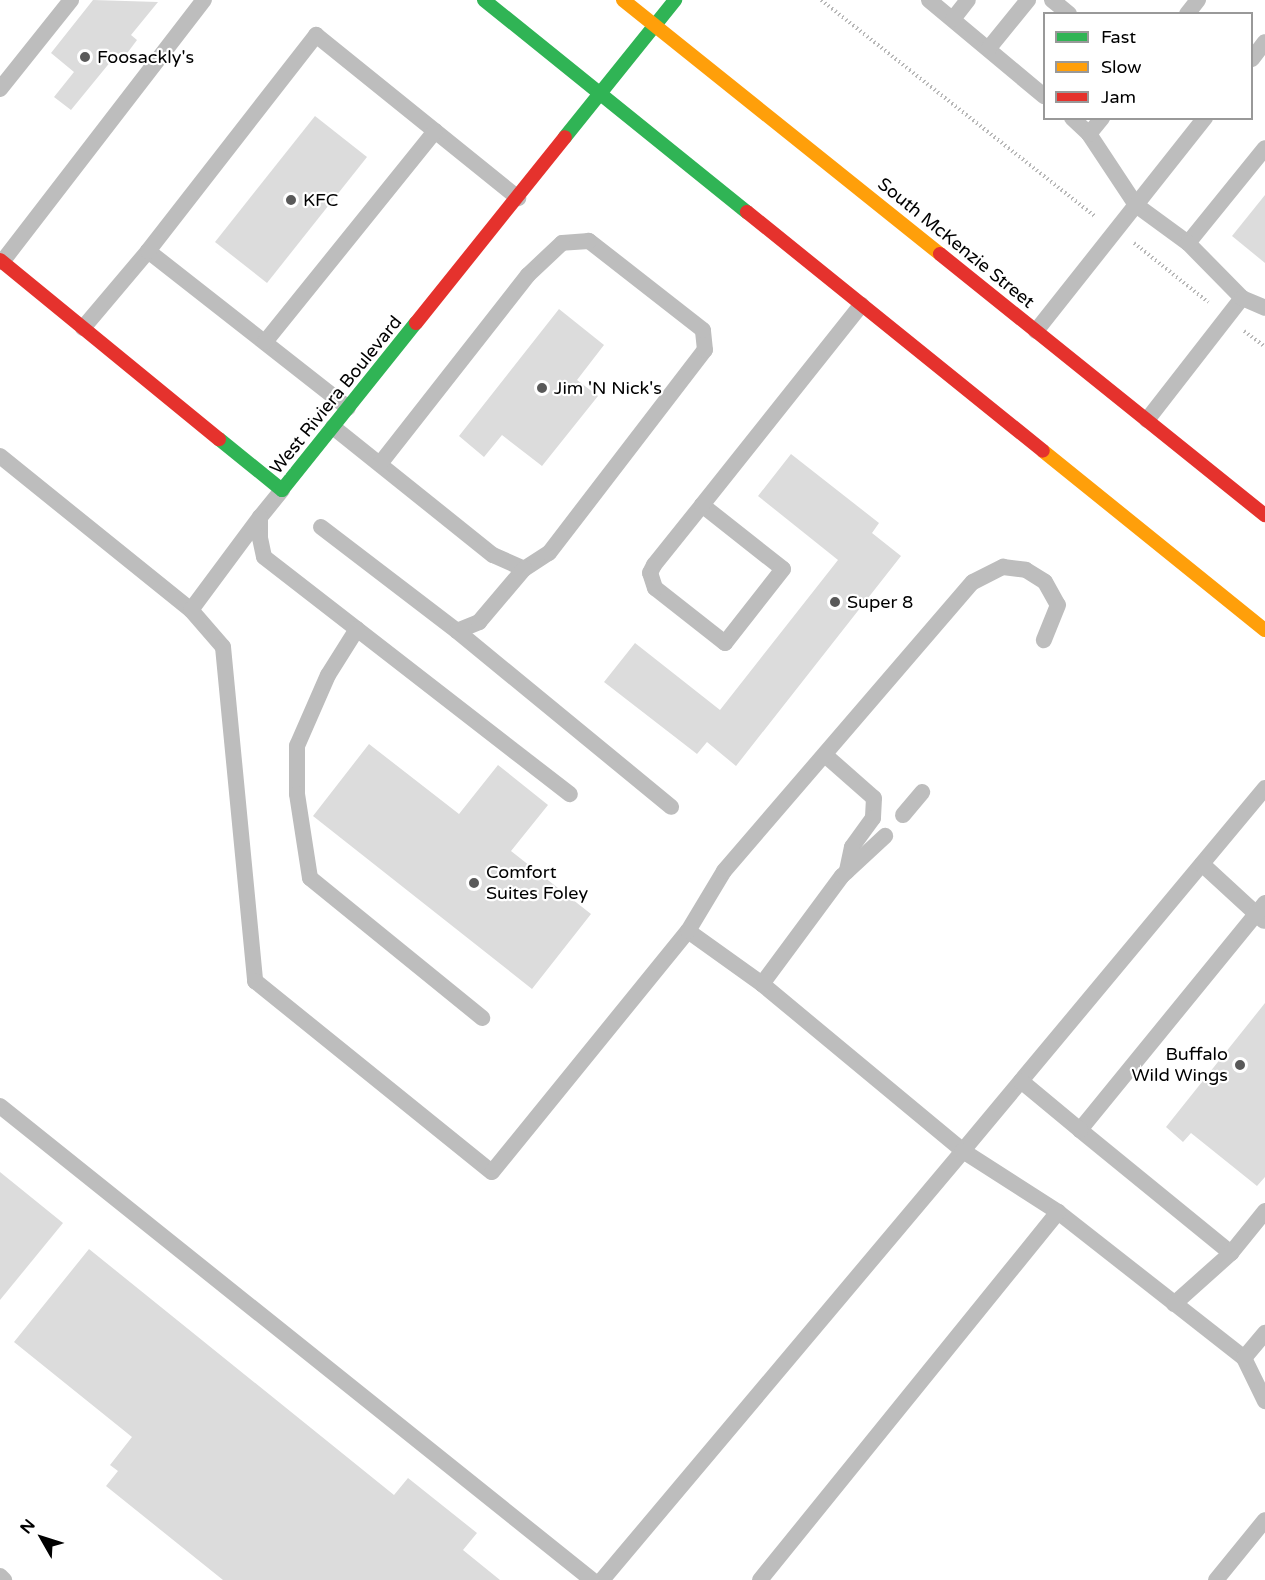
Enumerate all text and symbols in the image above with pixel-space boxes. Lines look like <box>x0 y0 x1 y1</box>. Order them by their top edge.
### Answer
legend <box>1043 12 1253 120</box>
text: Fast <box>1101 26 1136 48</box>
place label: Foosackly's <box>97 46 194 68</box>
marker: Foosackly's <box>78 50 92 64</box>
text: Slow <box>1101 56 1142 78</box>
text: Jam <box>1101 86 1136 108</box>
street label: South McKenzie Street <box>873 173 1039 313</box>
place label: KFC <box>303 189 338 211</box>
marker: KFC <box>284 193 298 207</box>
street label: West Riviera Boulevard <box>266 312 406 478</box>
place label: Jim 'N Nick's <box>554 377 662 399</box>
marker: Jim 'N Nick's <box>535 381 549 395</box>
place label: Super 8 <box>847 591 913 613</box>
marker: Super 8 <box>828 595 842 609</box>
place label: Comfort Suites Foley <box>486 862 588 904</box>
marker: Comfort Suites Foley <box>467 876 481 890</box>
place label: Buffalo Wild Wings <box>1132 1044 1228 1086</box>
marker: Buffalo Wild Wings <box>1233 1058 1247 1072</box>
north arrow <box>12 1508 72 1568</box>
text: N <box>16 1515 40 1538</box>

